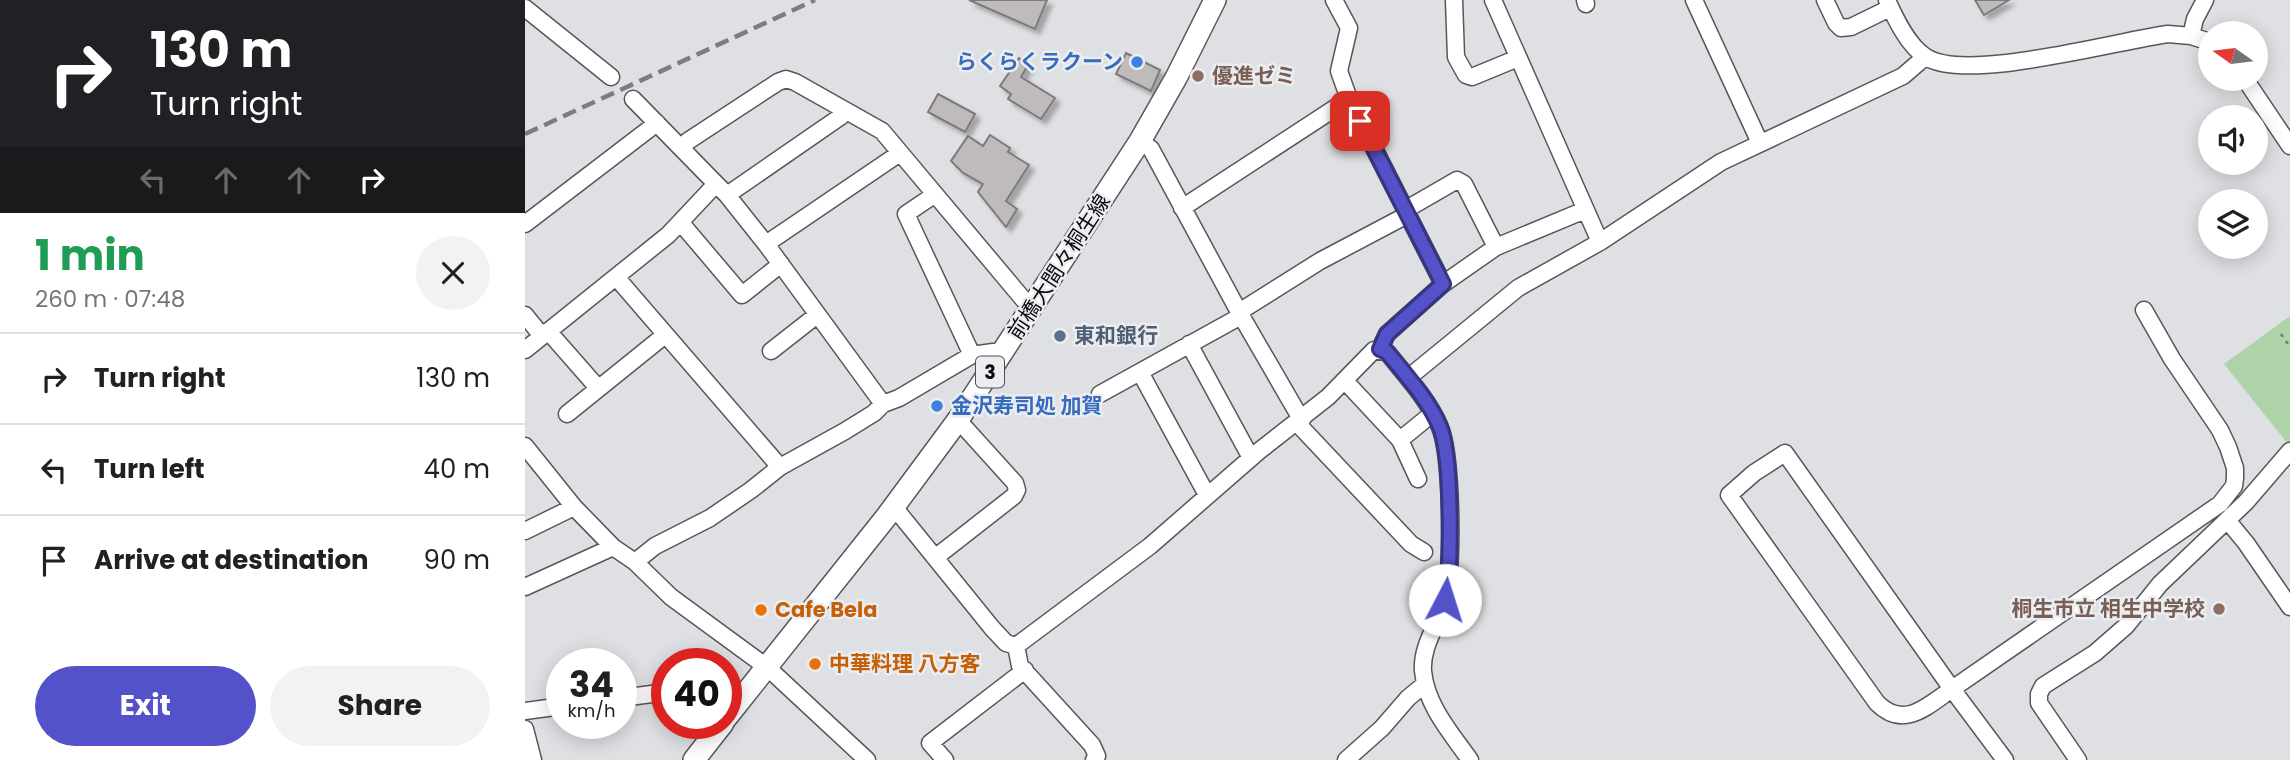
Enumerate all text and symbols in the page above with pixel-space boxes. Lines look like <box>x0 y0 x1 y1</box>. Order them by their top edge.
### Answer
text: 130 m <box>150 16 292 84</box>
north arrow <box>2198 21 2268 91</box>
map controls <box>2198 21 2268 259</box>
icon: right <box>35 28 126 119</box>
place label: らくらくラクーン <box>956 47 1123 76</box>
marker: らくらくラクーン <box>1129 54 1145 70</box>
place label: 優進ゼミ <box>1212 61 1296 90</box>
marker: 優進ゼミ <box>1190 68 1206 84</box>
text: Turn right <box>150 81 302 126</box>
pin <box>1330 91 1390 151</box>
icon: arrive <box>1341 102 1379 140</box>
button: sound <box>2198 105 2268 175</box>
icon: left <box>134 161 172 199</box>
icon: ahead <box>207 161 245 199</box>
icon: ahead <box>280 161 318 199</box>
icon: right <box>353 161 391 199</box>
street label: 前橋大間々桐生線 <box>1001 188 1116 345</box>
button: layers <box>2198 189 2268 259</box>
text: 1 min <box>35 226 145 285</box>
button: close <box>416 236 490 310</box>
text: 260 m · 07:48 <box>35 283 185 315</box>
place label: 東和銀行 <box>1074 321 1158 350</box>
marker: 東和銀行 <box>1052 328 1068 344</box>
road number: 3 <box>976 356 1004 388</box>
icon: right <box>35 360 73 398</box>
text: Turn right <box>94 360 226 396</box>
text: 130 m <box>416 360 490 396</box>
place label: 金沢寿司処 加賀 <box>951 391 1102 420</box>
marker: 金沢寿司処 加賀 <box>929 398 945 414</box>
icon: left <box>35 451 73 489</box>
text: Turn left <box>94 451 205 487</box>
text: 40 m <box>424 451 490 487</box>
icon: arrive <box>35 542 73 580</box>
text: Arrive at destination <box>94 542 369 578</box>
text: 90 m <box>424 542 490 578</box>
position arrow <box>1408 563 1482 637</box>
place label: 桐生市立 相生中学校 <box>2012 594 2205 623</box>
place label: Cafe Bela <box>775 595 877 624</box>
marker: 桐生市立 相生中学校 <box>2211 601 2227 617</box>
marker: Cafe Bela <box>753 602 769 618</box>
speed limit sign: 40 <box>651 648 742 739</box>
place label: 中華料理 八方客 <box>829 649 980 678</box>
marker: 中華料理 八方客 <box>807 656 823 672</box>
text: 34 <box>569 660 614 709</box>
button: Exit <box>35 666 256 746</box>
button: Share <box>270 666 490 746</box>
text: km/h <box>568 698 615 723</box>

